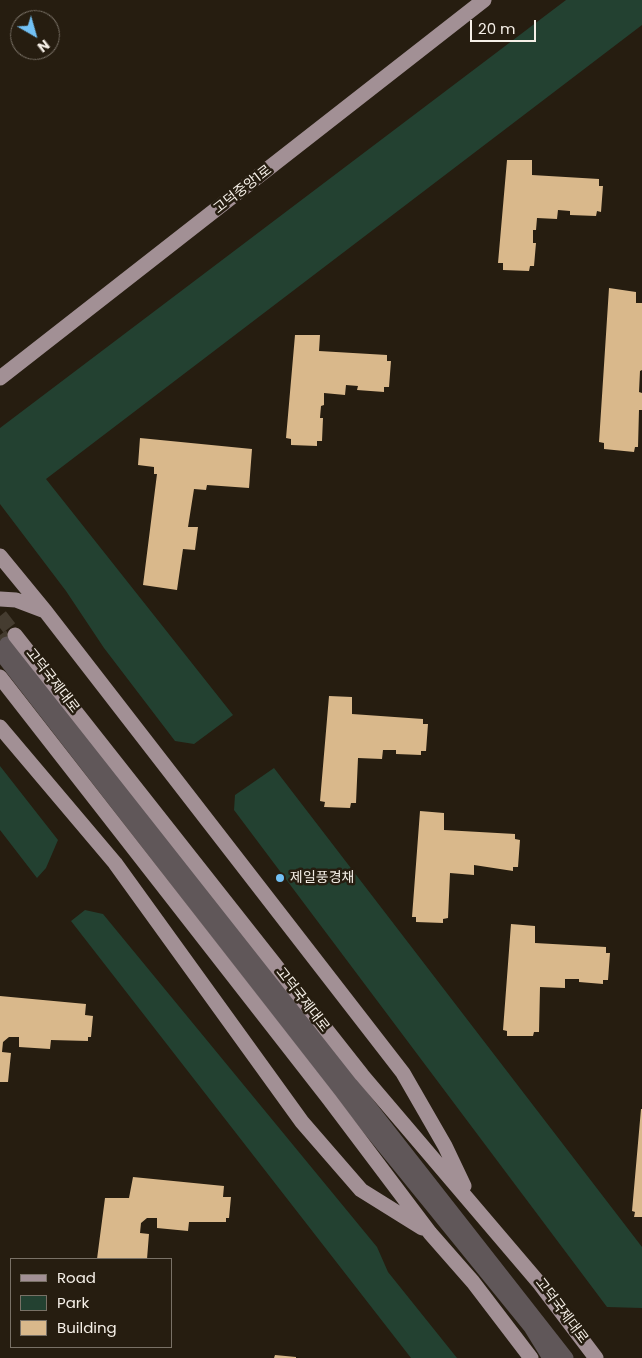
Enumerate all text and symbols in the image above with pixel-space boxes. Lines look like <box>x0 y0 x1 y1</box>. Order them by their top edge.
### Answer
north arrow <box>10 10 60 60</box>
scale bar <box>472 10 538 42</box>
text: 20 m <box>478 18 516 39</box>
text: N <box>33 35 54 57</box>
street label: 고덕중앙1로 <box>211 162 275 218</box>
street label: 고덕국제대로 <box>22 645 82 717</box>
place label: 제일풍경채 <box>290 870 354 886</box>
marker: 제일풍경채 <box>274 872 286 884</box>
street label: 고덕국제대로 <box>272 964 332 1036</box>
legend <box>10 1258 172 1348</box>
text: Road <box>57 1267 96 1288</box>
street label: 고덕국제대로 <box>531 1275 591 1347</box>
text: Park <box>57 1292 89 1313</box>
text: Building <box>57 1317 117 1338</box>

